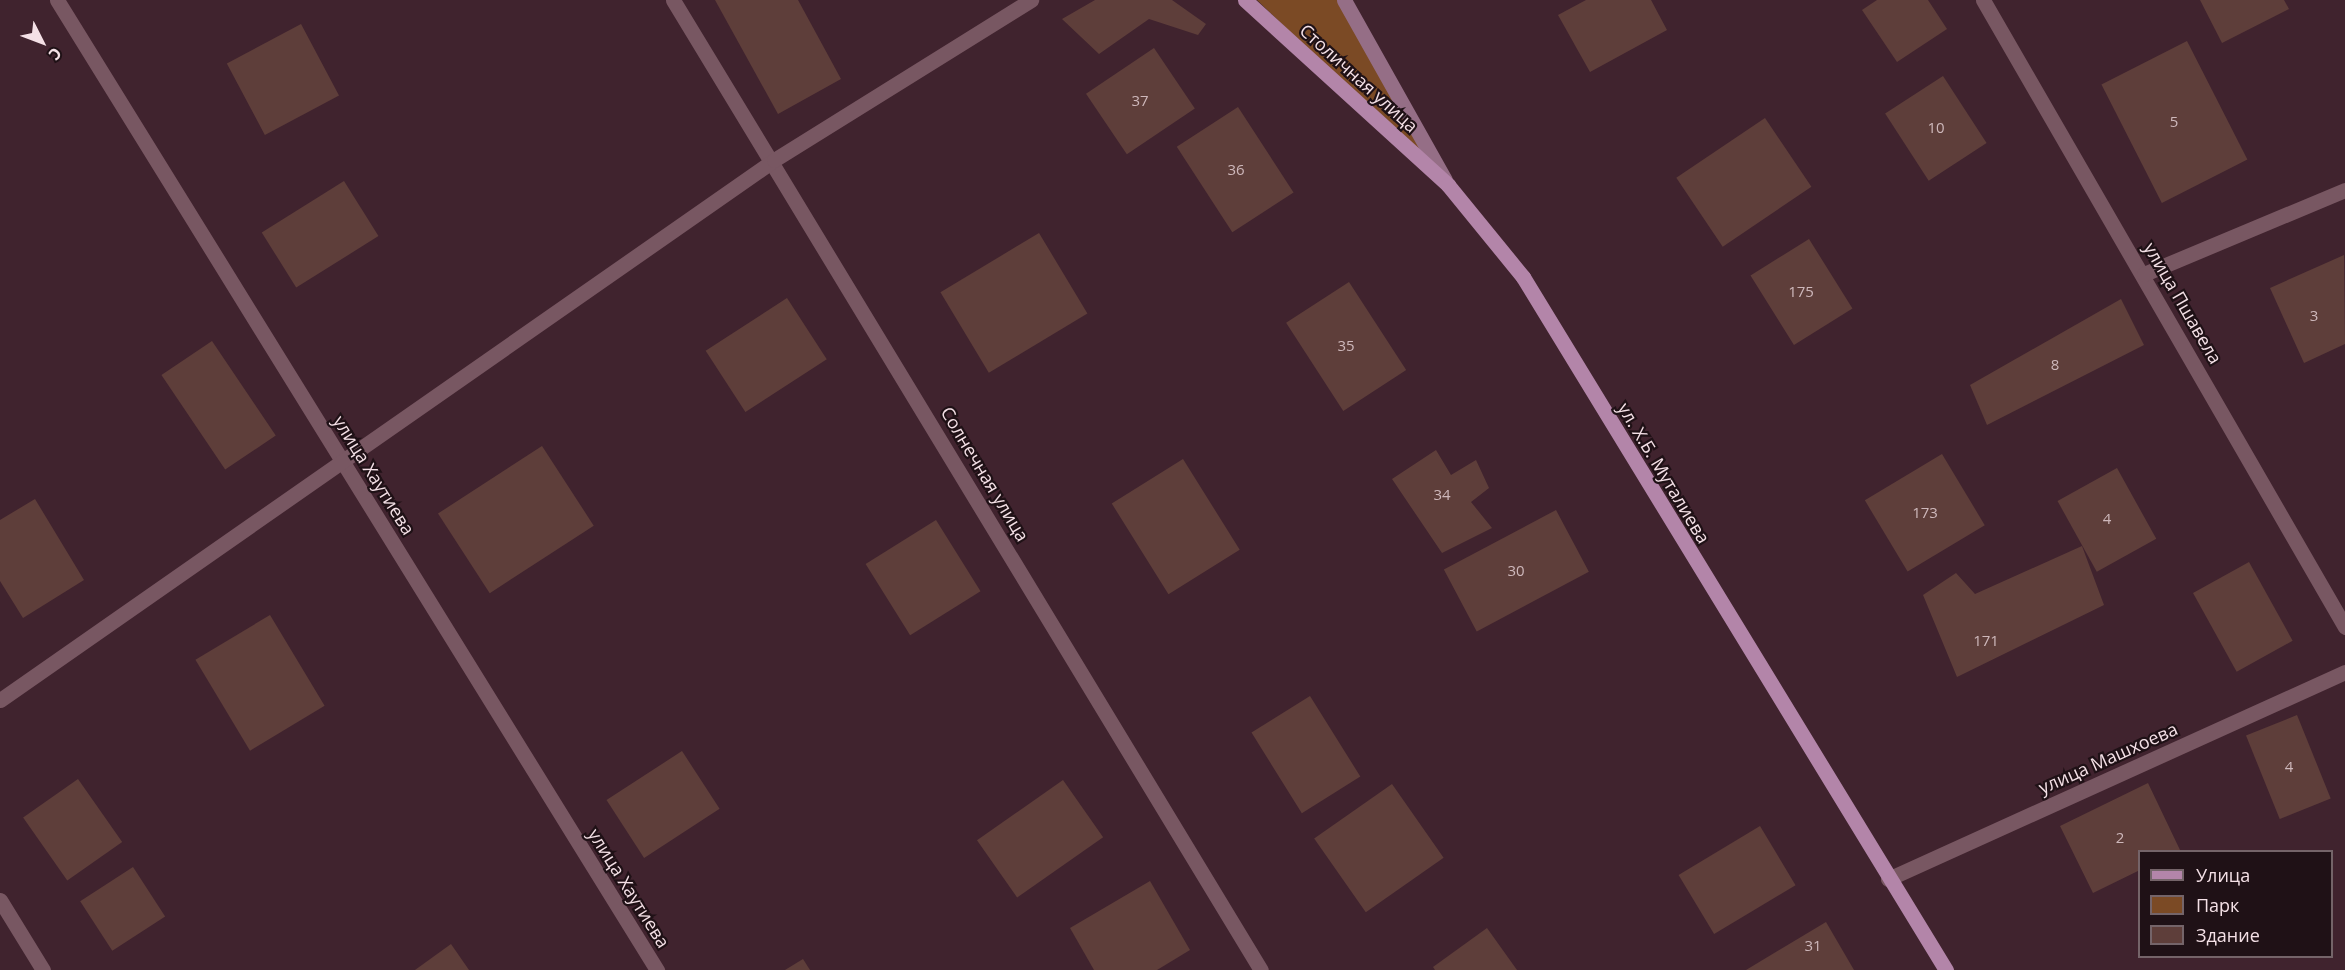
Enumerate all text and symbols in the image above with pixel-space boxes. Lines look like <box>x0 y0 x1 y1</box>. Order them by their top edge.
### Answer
north arrow <box>12 12 72 72</box>
street label: Столичная улица <box>1296 19 1422 137</box>
text: С <box>44 43 67 65</box>
house number: 37 <box>1131 92 1149 110</box>
house number: 5 <box>2170 113 2178 131</box>
house number: 10 <box>1927 119 1945 137</box>
house number: 36 <box>1227 161 1245 179</box>
street label: улица Пшавела <box>2140 238 2226 368</box>
house number: 175 <box>1788 283 1814 301</box>
house number: 3 <box>2310 307 2318 325</box>
house number: 35 <box>1337 337 1355 355</box>
house number: 8 <box>2051 356 2059 374</box>
street label: ул. Х.Б. Муталиева <box>1614 399 1714 547</box>
street label: Солнечная улица <box>936 403 1034 545</box>
street label: улица Хаутиева <box>329 411 419 539</box>
house number: 34 <box>1433 486 1451 504</box>
house number: 173 <box>1912 504 1938 522</box>
house number: 4 <box>2103 510 2111 528</box>
house number: 30 <box>1507 562 1525 580</box>
house number: 171 <box>1973 632 1999 650</box>
street label: улица Машхоева <box>2035 718 2181 798</box>
house number: 4 <box>2285 758 2293 776</box>
street label: улица Хаутиева <box>584 824 674 952</box>
house number: 2 <box>2116 829 2124 847</box>
legend <box>2138 850 2333 958</box>
text: Улица <box>2196 863 2250 887</box>
text: Парк <box>2196 893 2239 917</box>
text: Здание <box>2196 923 2260 947</box>
house number: 31 <box>1804 937 1822 955</box>

